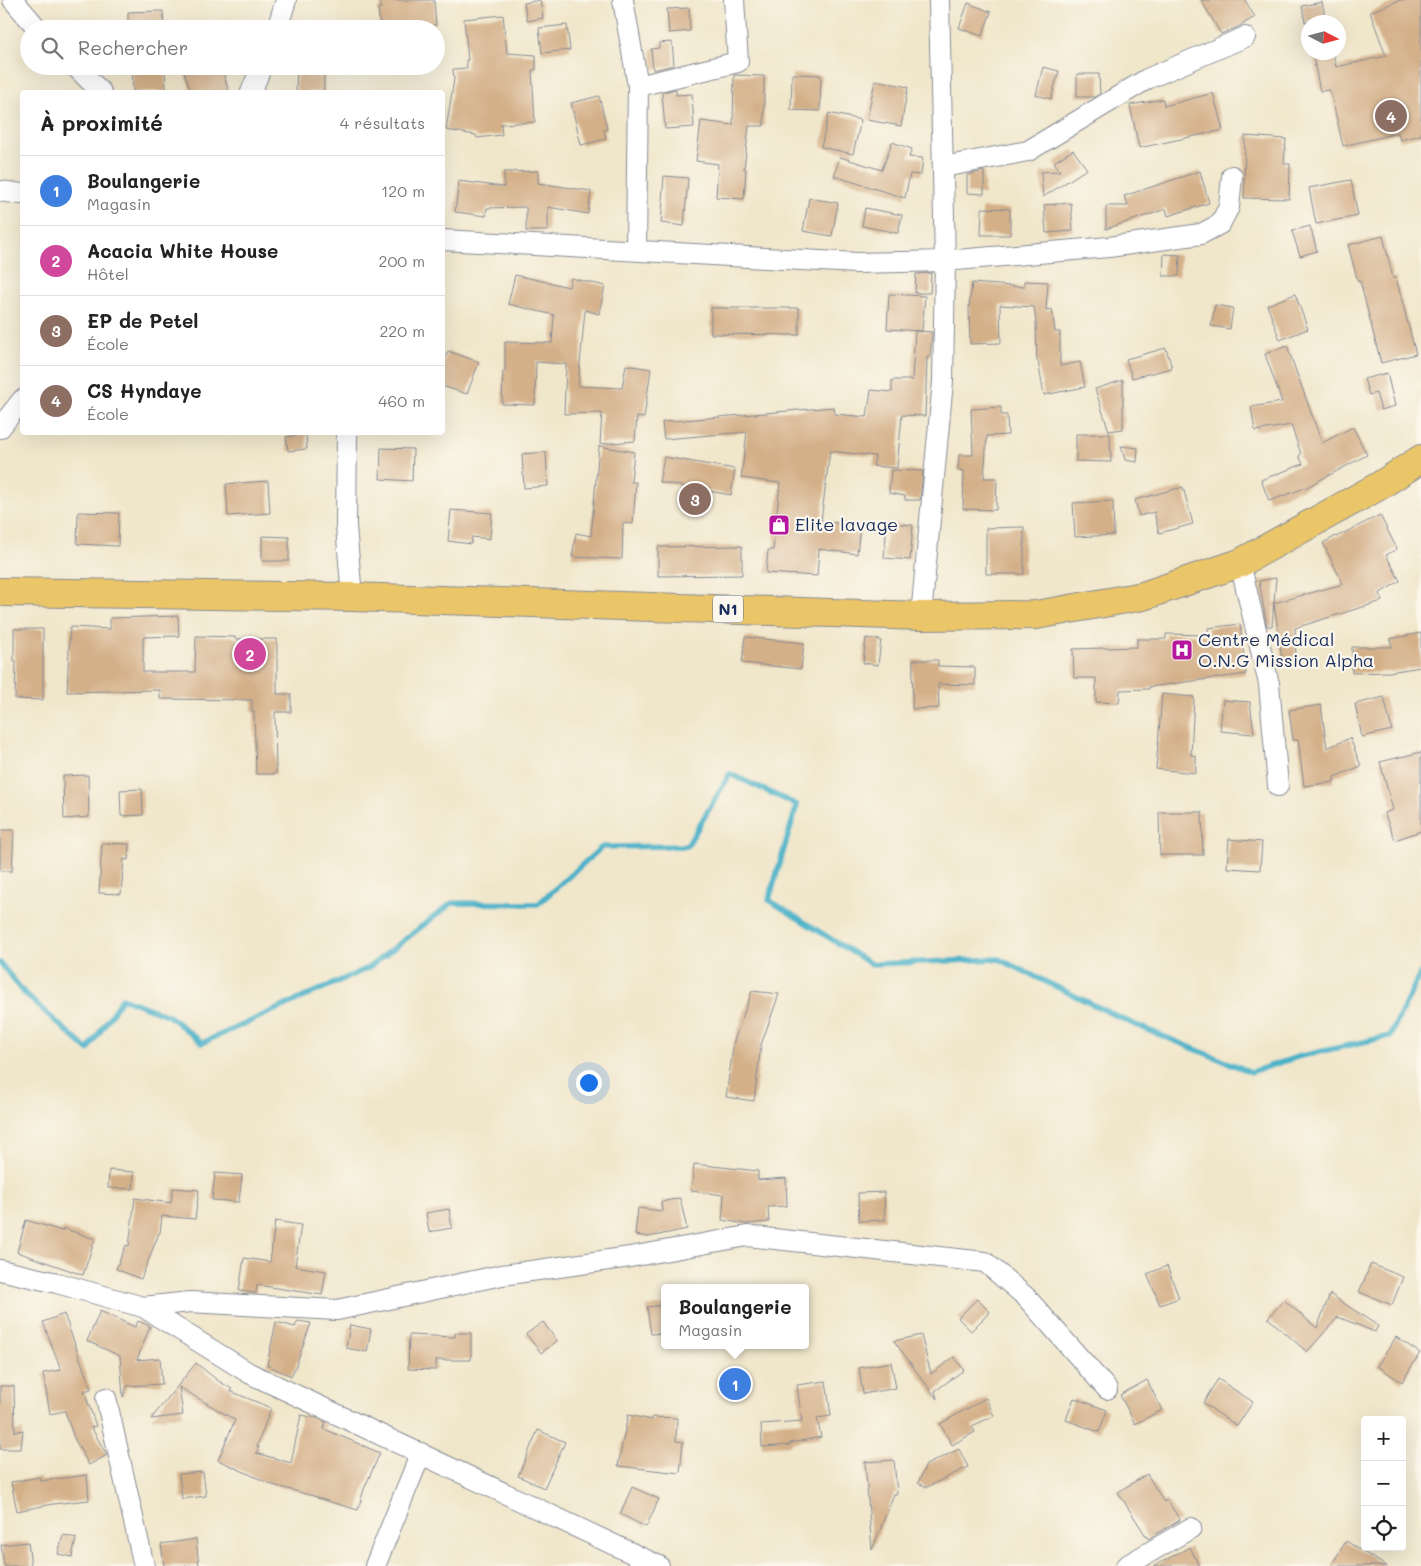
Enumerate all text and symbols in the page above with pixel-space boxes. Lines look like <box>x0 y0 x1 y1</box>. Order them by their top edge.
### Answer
north arrow <box>1301 15 1346 60</box>
search box <box>20 20 445 75</box>
icon: search <box>38 34 66 62</box>
text: Rechercher <box>78 35 188 60</box>
pin: 4 <box>1375 97 1407 135</box>
text: À proximité <box>40 109 163 136</box>
text: 4 résultats <box>340 112 425 133</box>
text: Boulangerie <box>87 168 200 193</box>
text: 1 <box>52 180 60 201</box>
text: 120 m <box>381 180 425 201</box>
text: Magasin <box>87 193 151 214</box>
text: Acacia White House <box>87 238 278 263</box>
text: 2 <box>52 250 60 271</box>
text: 200 m <box>378 250 425 271</box>
text: Hôtel <box>87 263 129 284</box>
text: EP de Petel <box>87 308 198 333</box>
text: 3 <box>51 320 61 341</box>
text: 220 m <box>379 320 425 341</box>
text: École <box>87 333 129 354</box>
text: CS Hyndaye <box>87 378 202 403</box>
text: 4 <box>51 390 61 411</box>
text: 460 m <box>378 390 425 411</box>
text: École <box>87 403 129 424</box>
pin: 3 <box>679 480 711 518</box>
place label: Elite lavage <box>795 512 898 536</box>
shop icon: Elite lavage <box>767 513 791 537</box>
road number: N1 <box>713 596 743 622</box>
place label: Centre Médical O.N.G Mission Alpha <box>1198 627 1374 672</box>
pin: 2 <box>234 635 266 673</box>
hospital icon: Centre Médical O.N.G Mission Alpha <box>1170 638 1194 662</box>
your location <box>576 1070 602 1096</box>
popup <box>661 1284 809 1349</box>
text: Boulangerie <box>678 1294 792 1319</box>
text: Magasin <box>678 1319 742 1340</box>
pin: 1 <box>719 1365 751 1403</box>
map controls <box>1361 1416 1406 1551</box>
button: + <box>1361 1416 1406 1461</box>
button: − <box>1361 1461 1406 1506</box>
button: locate <box>1361 1506 1406 1551</box>

